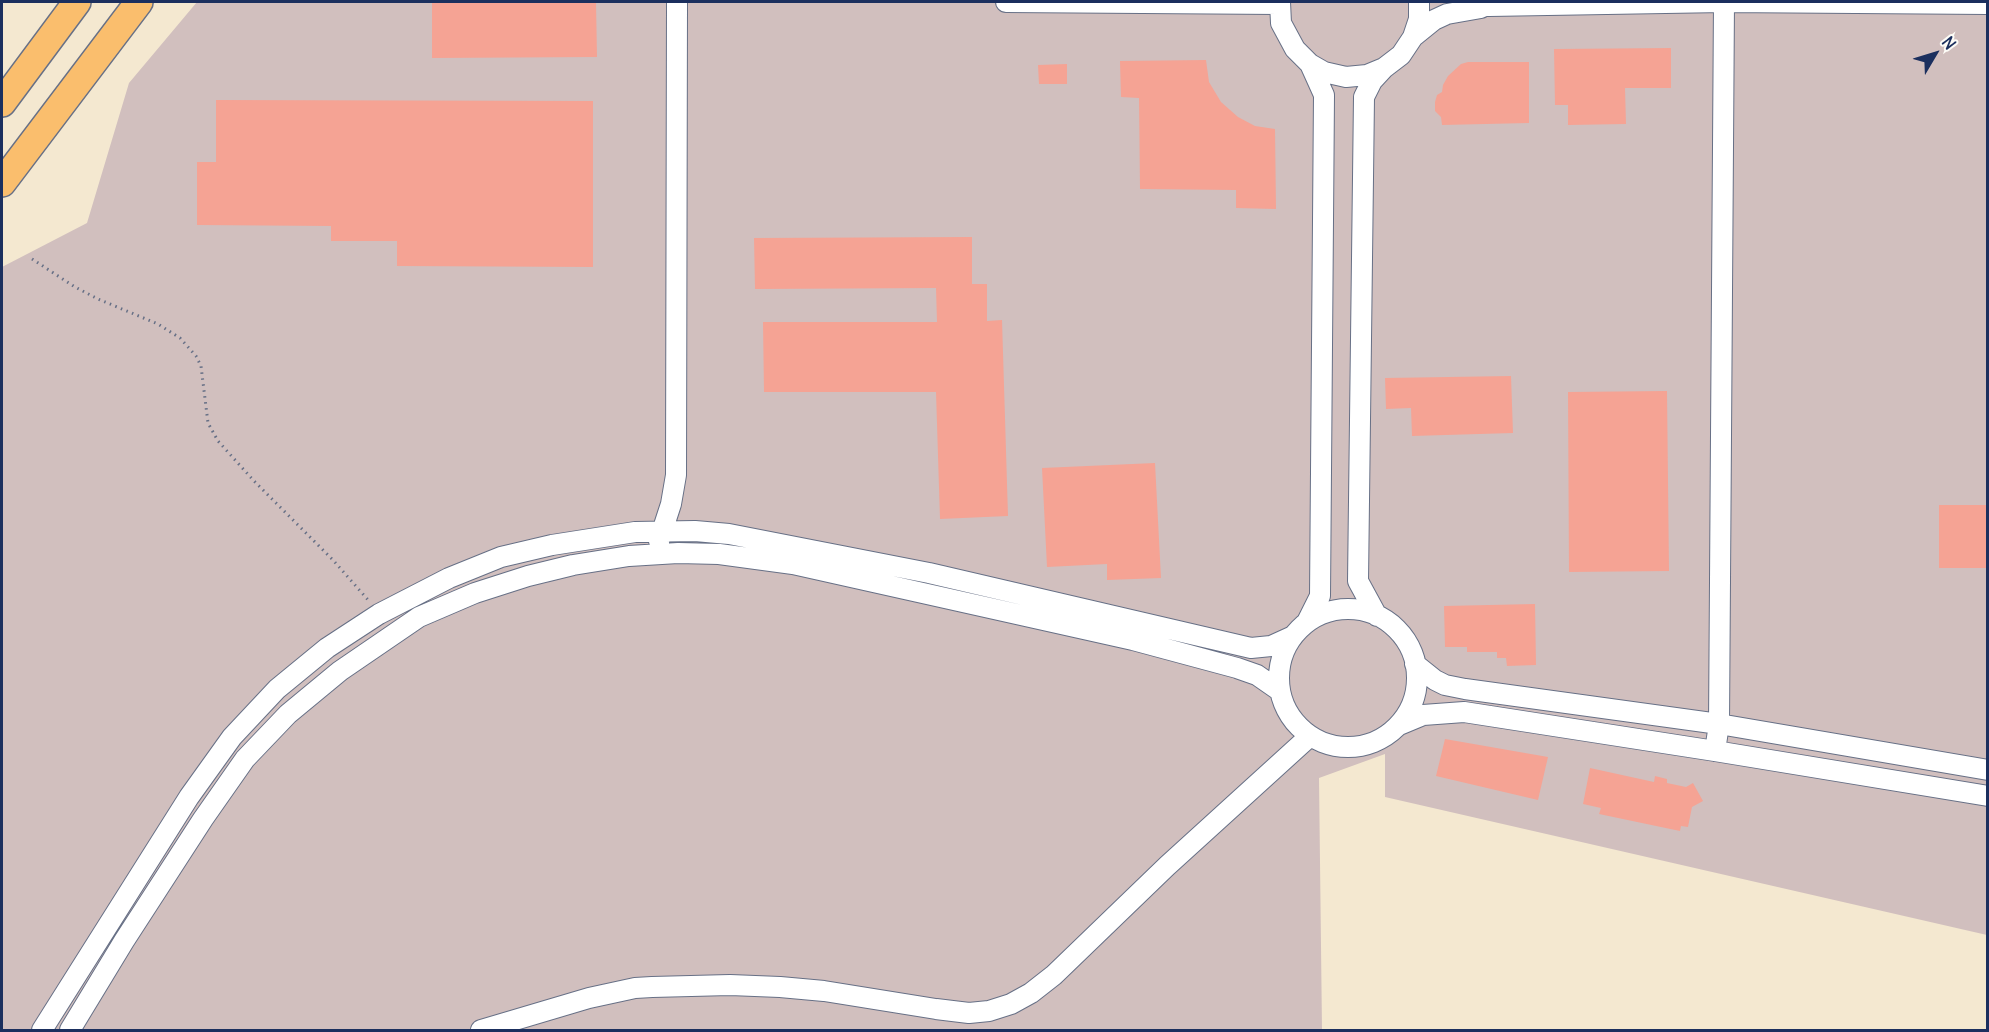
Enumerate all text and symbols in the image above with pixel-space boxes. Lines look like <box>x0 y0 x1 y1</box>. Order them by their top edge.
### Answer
north arrow <box>1905 24 1965 84</box>
text: N <box>1938 32 1960 53</box>

